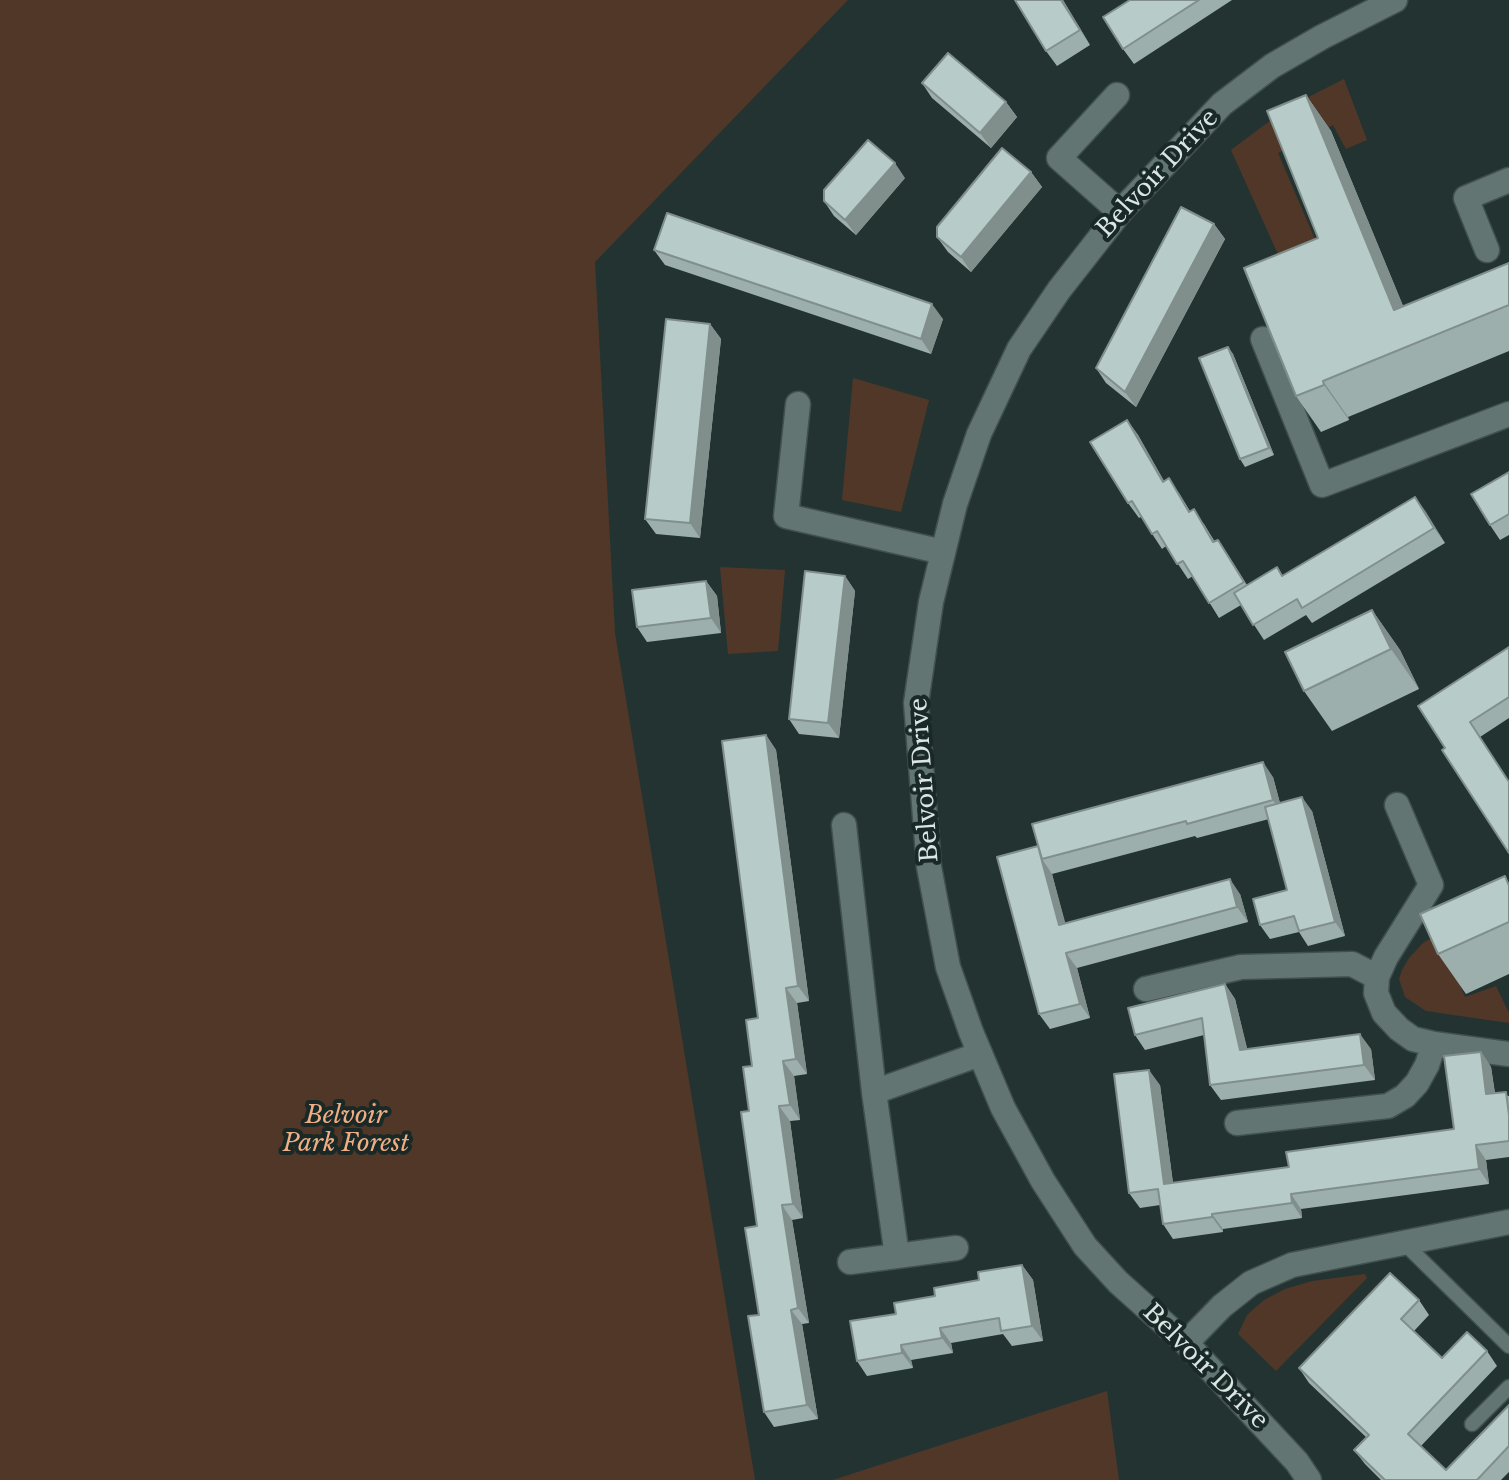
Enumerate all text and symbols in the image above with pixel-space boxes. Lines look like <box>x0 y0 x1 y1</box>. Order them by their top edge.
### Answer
street label: Belvoir Drive <box>1091 104 1225 244</box>
street label: Belvoir Drive <box>905 697 945 863</box>
park label: Belvoir Park Forest <box>283 1102 409 1158</box>
street label: Belvoir Drive <box>1137 1299 1273 1435</box>

